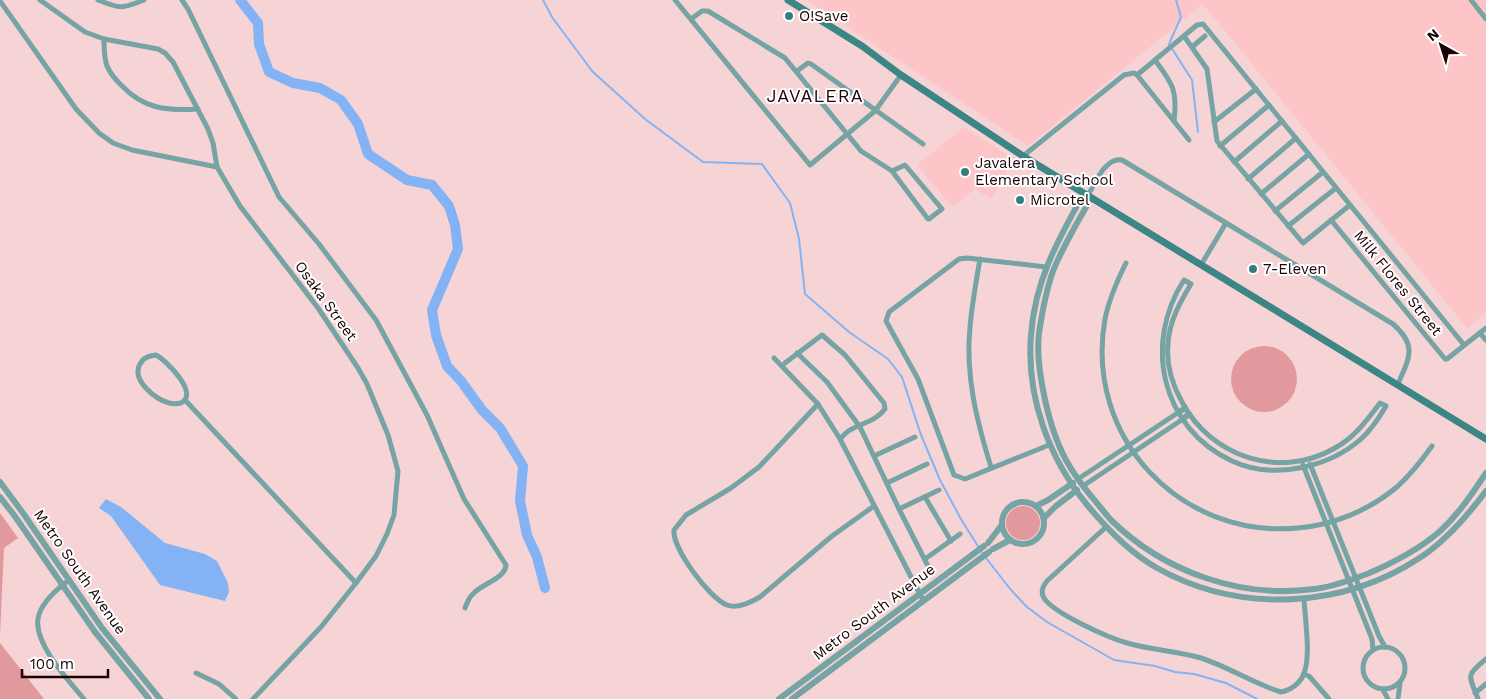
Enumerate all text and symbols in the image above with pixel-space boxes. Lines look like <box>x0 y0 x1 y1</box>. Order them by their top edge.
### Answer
place label: O!Save <box>799 7 848 25</box>
marker: O!Save <box>783 10 795 22</box>
north arrow <box>1416 20 1466 70</box>
text: N <box>1424 25 1442 44</box>
district label: JAVALERA <box>766 85 864 106</box>
place label: Javalera Elementary School <box>975 154 1114 189</box>
marker: Javalera Elementary School <box>959 166 971 178</box>
place label: Microtel <box>1030 191 1090 209</box>
marker: Microtel <box>1014 194 1026 206</box>
street label: Milk Flores Street <box>1350 227 1446 340</box>
street label: Osaka Street <box>291 258 361 345</box>
place label: 7-Eleven <box>1263 260 1327 278</box>
marker: 7-Eleven <box>1247 263 1259 275</box>
street label: Metro South Avenue <box>30 506 130 638</box>
street label: Metro South Avenue <box>809 560 939 664</box>
scale bar <box>22 646 109 678</box>
text: 100 m <box>30 655 74 673</box>

